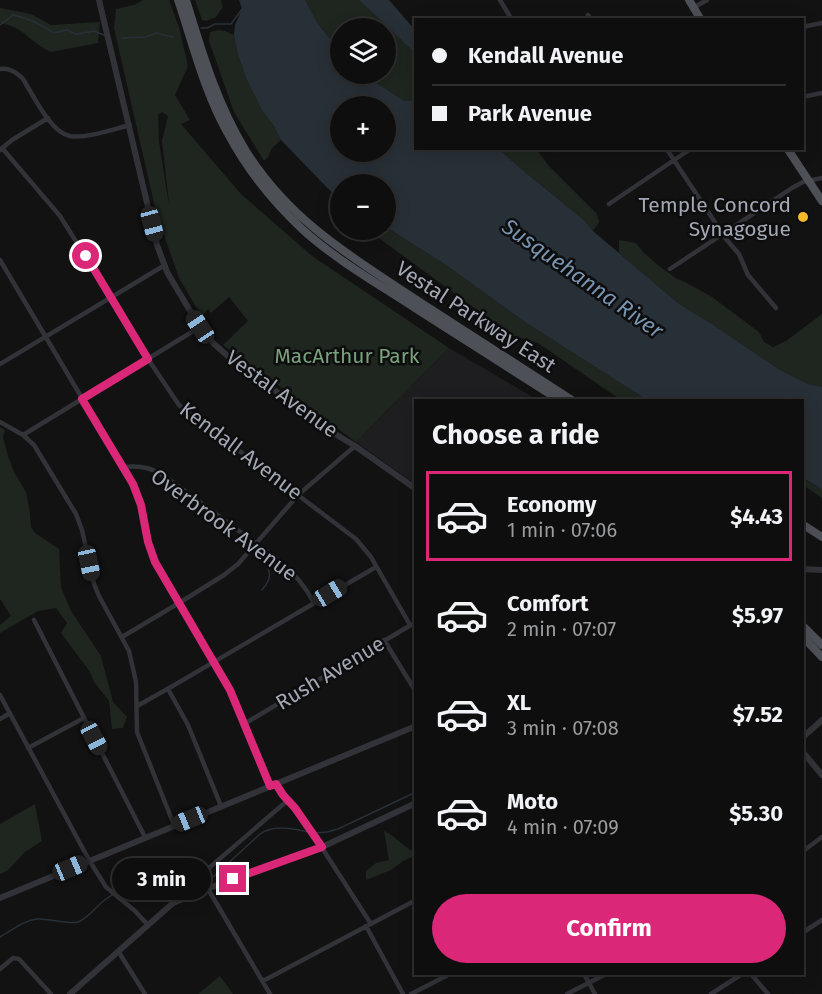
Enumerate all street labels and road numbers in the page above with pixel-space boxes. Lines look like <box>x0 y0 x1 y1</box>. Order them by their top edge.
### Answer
street label: Vestal Parkway East <box>391 256 561 379</box>
street label: Vestal Avenue <box>221 345 343 443</box>
street label: Kendall Avenue <box>174 396 308 506</box>
street label: Overbrook Avenue <box>146 463 302 587</box>
street label: Rush Avenue <box>271 630 389 716</box>

